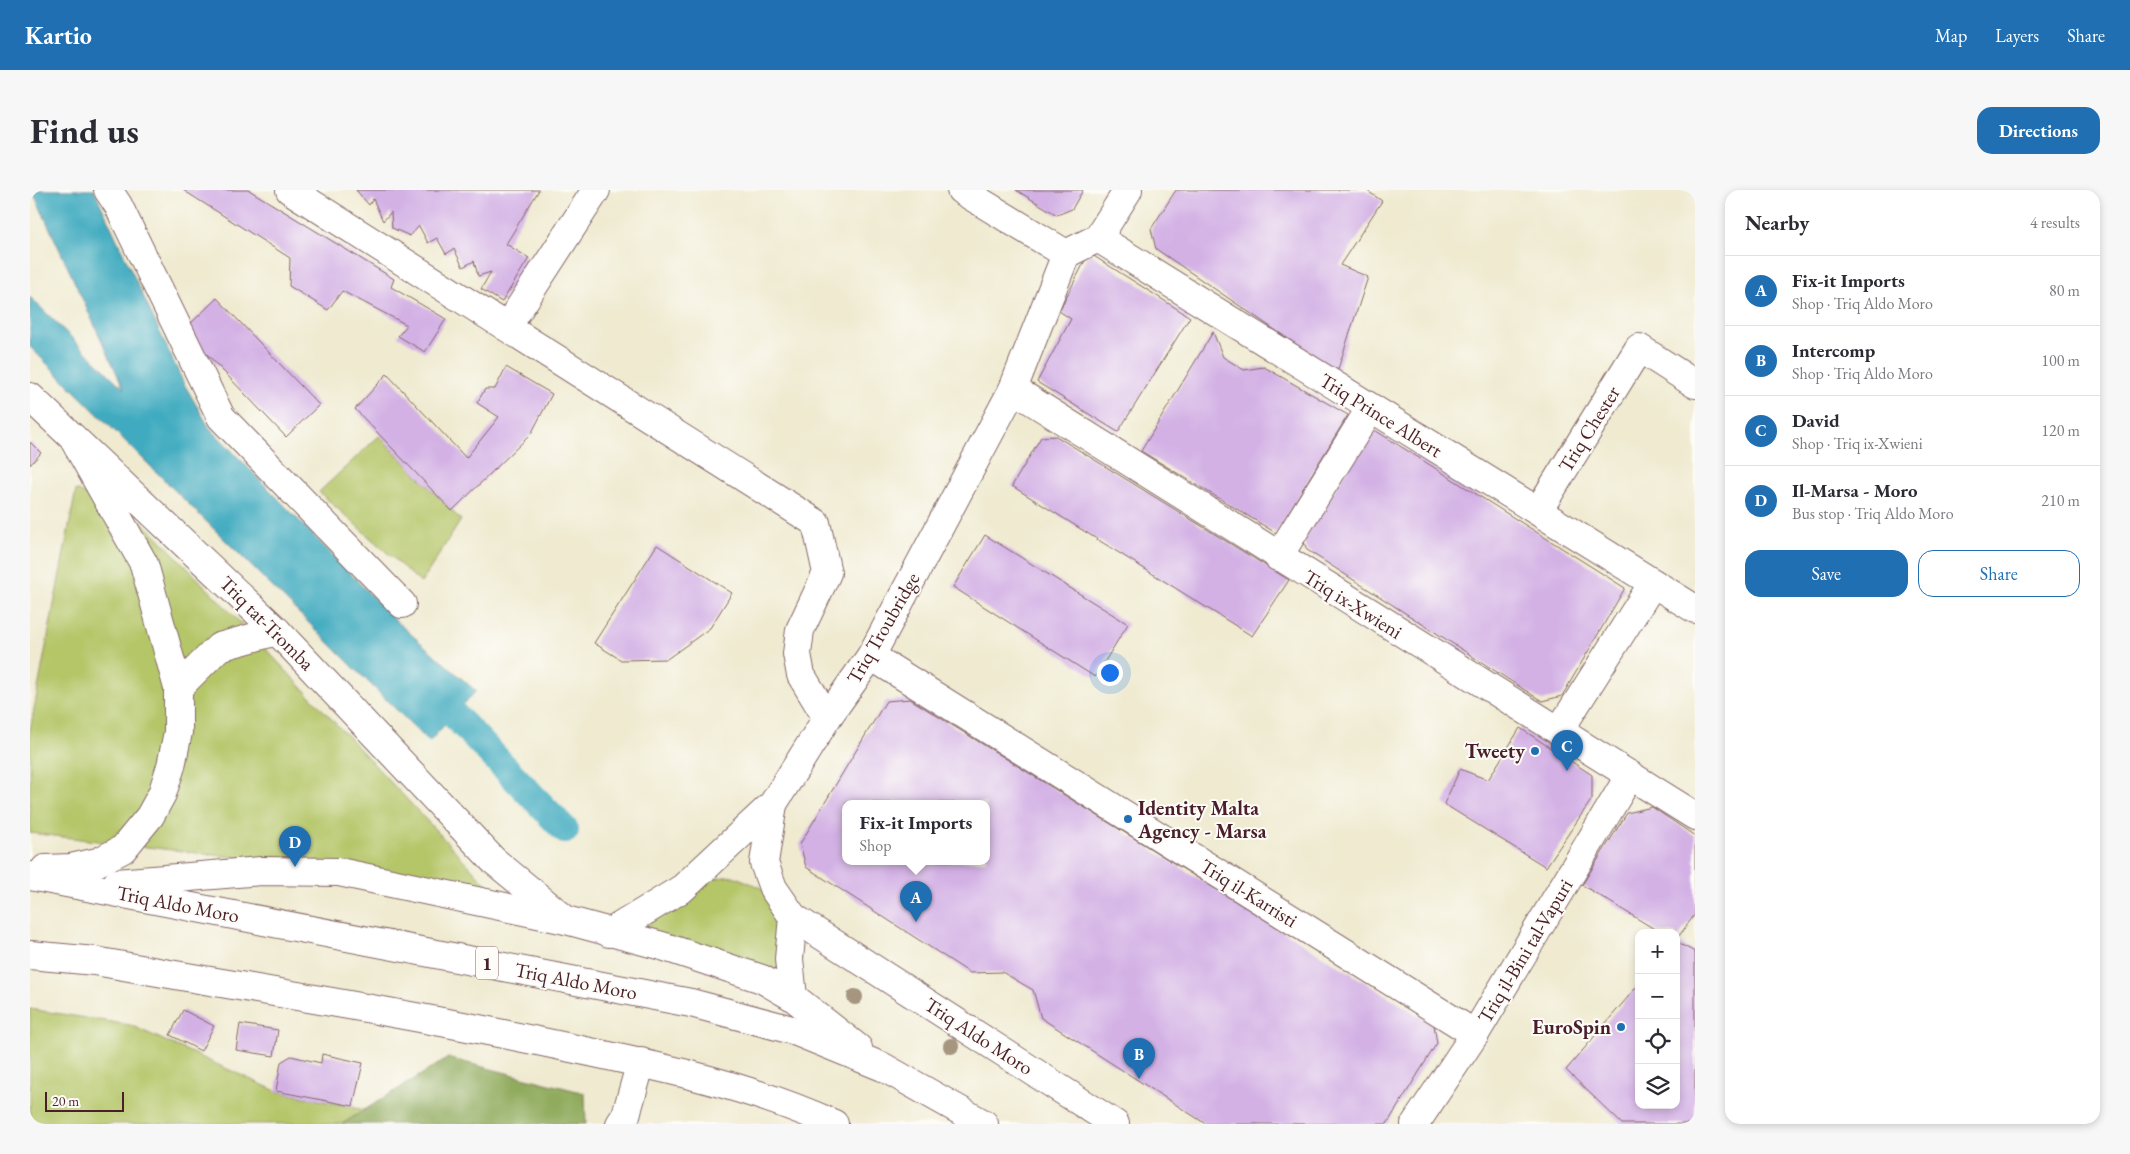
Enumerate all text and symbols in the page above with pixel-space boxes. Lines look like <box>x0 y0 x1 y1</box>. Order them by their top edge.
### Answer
text: Kartio <box>25 20 92 51</box>
text: Map <box>1935 24 1967 47</box>
text: Layers <box>1995 24 2039 47</box>
text: Share <box>2067 24 2105 47</box>
button: Directions <box>1977 107 2100 154</box>
text: Find us <box>30 108 139 153</box>
text: Nearby <box>1745 209 1809 236</box>
text: 4 results <box>2030 212 2080 233</box>
text: Fix-it Imports <box>1792 268 1905 293</box>
text: A <box>1755 280 1767 301</box>
text: 80 m <box>2049 280 2080 301</box>
text: Shop · Triq Aldo Moro <box>1792 293 1933 314</box>
text: Intercomp <box>1792 338 1875 363</box>
text: B <box>1756 350 1766 371</box>
text: 100 m <box>2041 350 2080 371</box>
text: Shop · Triq Aldo Moro <box>1792 363 1933 384</box>
street label: Triq Prince Albert <box>1315 367 1448 463</box>
street label: Triq Chester <box>1552 381 1626 477</box>
text: David <box>1792 408 1840 433</box>
text: C <box>1755 420 1767 441</box>
text: 120 m <box>2041 420 2080 441</box>
text: Shop · Triq ix-Xwieni <box>1792 433 1923 454</box>
text: Il-Marsa - Moro <box>1792 478 1918 503</box>
text: D <box>1755 490 1767 511</box>
text: 210 m <box>2041 490 2080 511</box>
text: Bus stop · Triq Aldo Moro <box>1792 503 1954 524</box>
button: Save <box>1745 550 1908 597</box>
button: Share <box>1918 550 2080 597</box>
street label: Triq ix-Xwieni <box>1299 563 1407 645</box>
street label: Triq Troubridge <box>841 567 925 688</box>
street label: Triq tat-Tromba <box>214 570 320 676</box>
your location <box>1097 660 1123 686</box>
pin: C <box>1551 730 1583 771</box>
place label: Tweety <box>1465 738 1525 764</box>
marker: Tweety <box>1529 745 1541 757</box>
place label: Identity Malta Agency - Marsa <box>1137 795 1267 844</box>
popup <box>842 800 990 865</box>
text: Fix-it Imports <box>860 810 972 835</box>
marker: Identity Malta Agency - Marsa <box>1122 813 1134 825</box>
pin: D <box>279 826 311 867</box>
text: Shop <box>860 835 891 856</box>
street label: Triq il-Karristi <box>1195 853 1303 933</box>
street label: Triq il-Bini tal-Vapuri <box>1472 874 1578 1028</box>
street label: Triq Aldo Moro <box>115 879 242 929</box>
pin: A <box>900 881 932 922</box>
map controls <box>1635 929 1680 1109</box>
button: + <box>1635 929 1680 974</box>
road number: 1 <box>476 946 498 980</box>
street label: Triq Aldo Moro <box>513 956 640 1006</box>
button: − <box>1635 974 1680 1019</box>
street label: Triq Aldo Moro <box>920 991 1038 1081</box>
place label: EuroSpin <box>1532 1014 1611 1040</box>
button: locate <box>1635 1019 1680 1064</box>
marker: EuroSpin <box>1615 1021 1627 1033</box>
pin: B <box>1123 1038 1155 1079</box>
button: layers <box>1635 1064 1680 1109</box>
scale bar <box>45 1089 124 1112</box>
text: 20 m <box>52 1092 79 1110</box>

